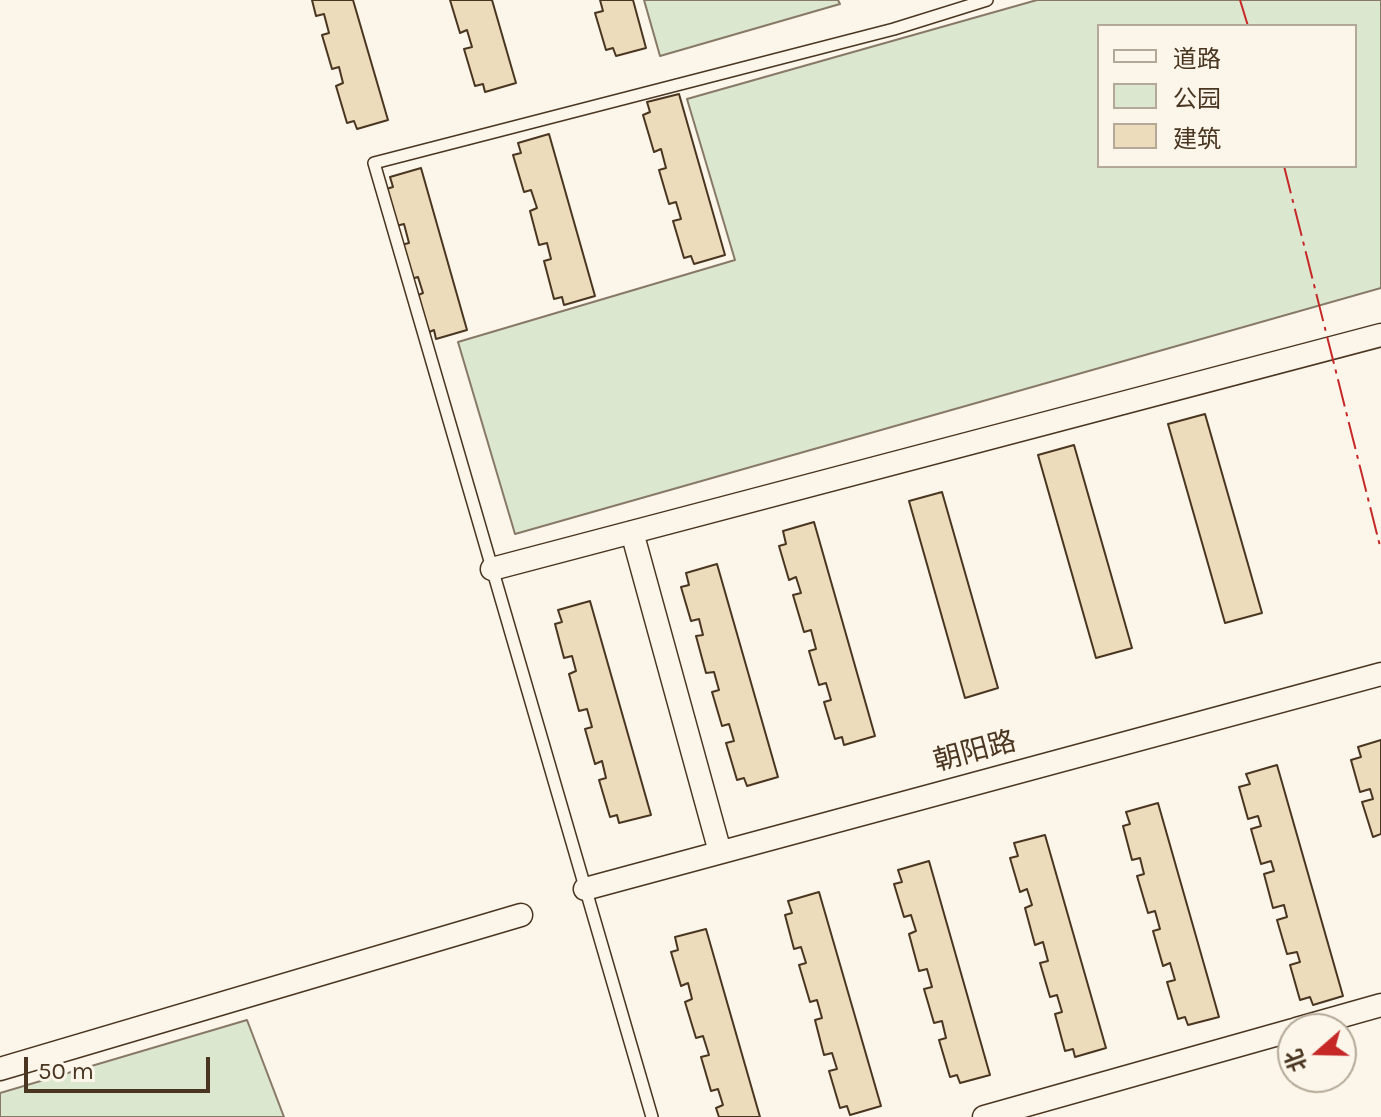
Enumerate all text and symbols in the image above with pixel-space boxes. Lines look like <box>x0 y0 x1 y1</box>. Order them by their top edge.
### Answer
legend <box>1097 24 1357 168</box>
text: 道路 <box>1173 45 1221 73</box>
text: 公园 <box>1173 85 1221 113</box>
text: 建筑 <box>1173 125 1221 153</box>
street label: 朝阳路 <box>930 725 1020 779</box>
north arrow <box>1277 1013 1357 1093</box>
scale bar <box>28 1041 214 1091</box>
text: 北 <box>1280 1046 1312 1075</box>
text: 50 m <box>38 1057 94 1085</box>

